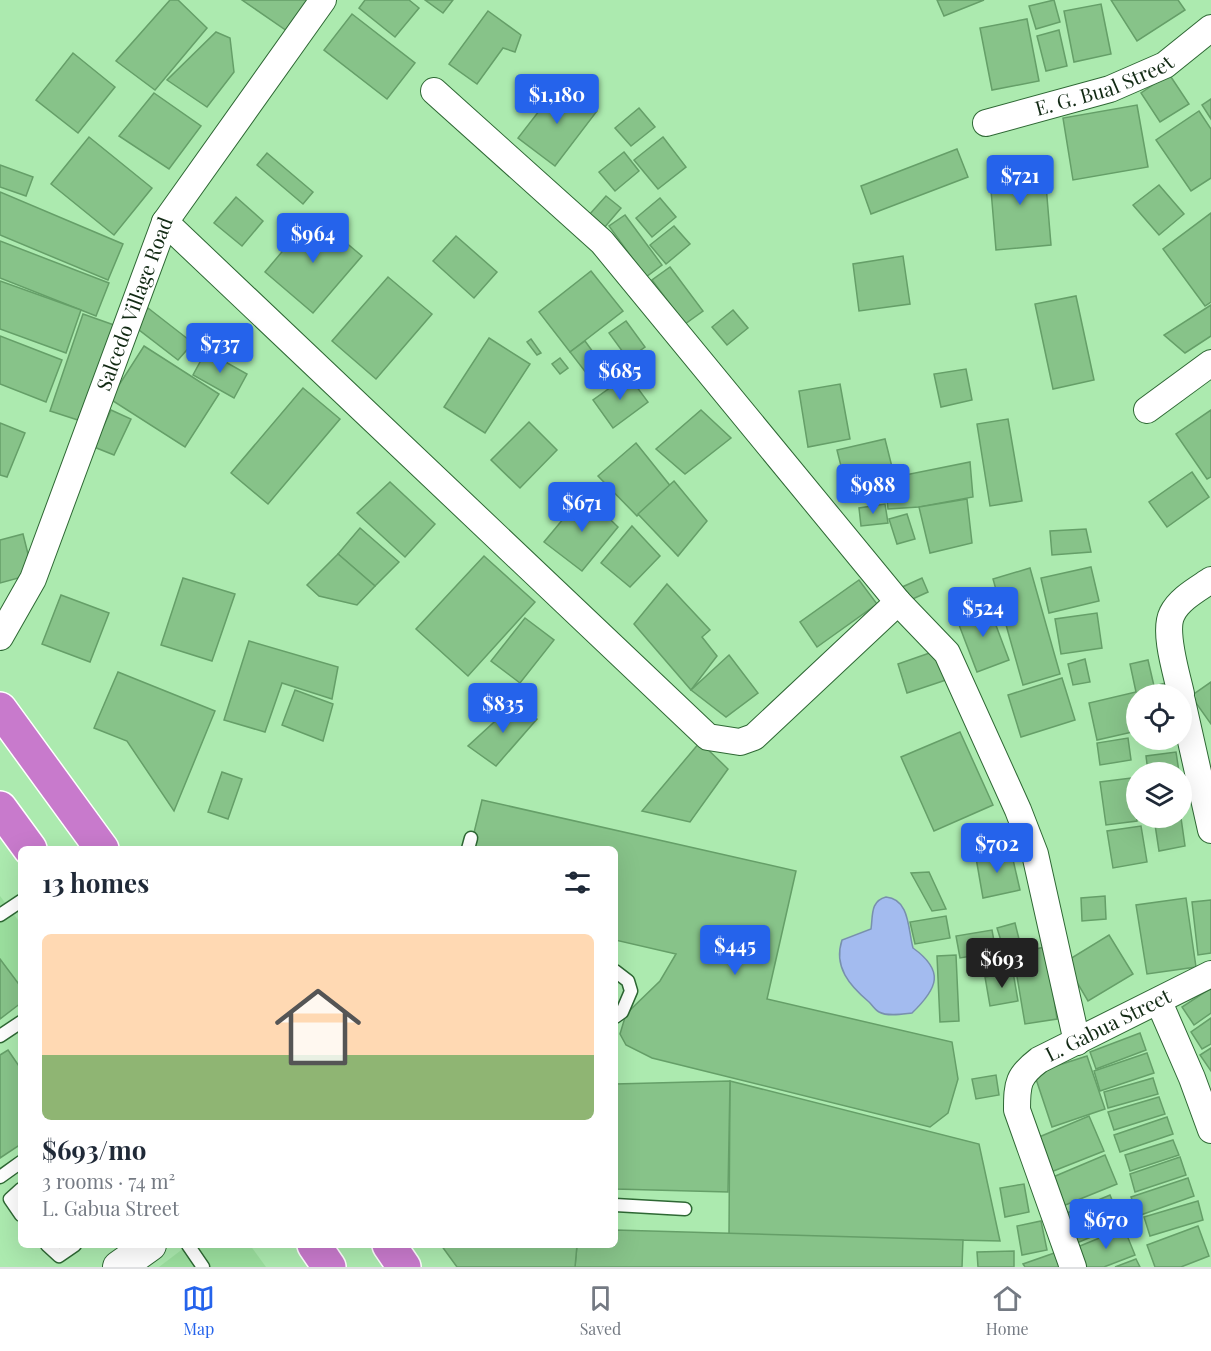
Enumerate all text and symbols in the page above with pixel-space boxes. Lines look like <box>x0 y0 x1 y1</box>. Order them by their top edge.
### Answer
street label: E. G. Bual Street <box>1032 48 1179 121</box>
pin: $1,180 <box>508 74 606 125</box>
text: $1,180 <box>529 80 585 107</box>
pin: $721 <box>984 155 1056 206</box>
text: $721 <box>1001 161 1039 188</box>
street label: Salcedo Village Road <box>89 212 178 394</box>
pin: $964 <box>277 213 349 264</box>
text: $964 <box>291 219 335 246</box>
pin: $737 <box>184 323 256 374</box>
text: $737 <box>200 329 240 356</box>
pin: $685 <box>584 350 656 401</box>
text: $685 <box>598 356 642 383</box>
pin: $988 <box>837 464 909 515</box>
text: $988 <box>851 470 895 497</box>
pin: $671 <box>546 482 618 533</box>
text: $671 <box>562 488 602 515</box>
pin: $524 <box>947 587 1019 638</box>
text: $524 <box>962 593 1004 620</box>
pin: $835 <box>467 683 539 734</box>
map controls <box>1126 684 1192 828</box>
button: locate <box>1126 684 1192 750</box>
text: $835 <box>482 689 524 716</box>
button: layers <box>1126 762 1192 828</box>
pin: $702 <box>961 823 1033 874</box>
text: $702 <box>975 829 1019 856</box>
text: 13 homes <box>42 865 149 900</box>
icon: filters <box>561 866 594 899</box>
pin: $445 <box>699 925 771 976</box>
text: $445 <box>714 931 756 958</box>
pin: $693 <box>966 938 1038 989</box>
text: $693 <box>980 944 1024 971</box>
icon: home <box>264 973 372 1081</box>
street label: L. Gabua Street <box>1040 981 1176 1067</box>
text: $693/mo <box>42 1132 146 1167</box>
text: 3 rooms · 74 m² <box>42 1167 175 1194</box>
text: L. Gabua Street <box>42 1194 179 1221</box>
pin: $670 <box>1070 1199 1142 1250</box>
text: $670 <box>1084 1205 1128 1232</box>
tab: Map <box>182 1282 215 1339</box>
tab: Saved <box>580 1282 621 1339</box>
tab: Home <box>986 1282 1029 1339</box>

